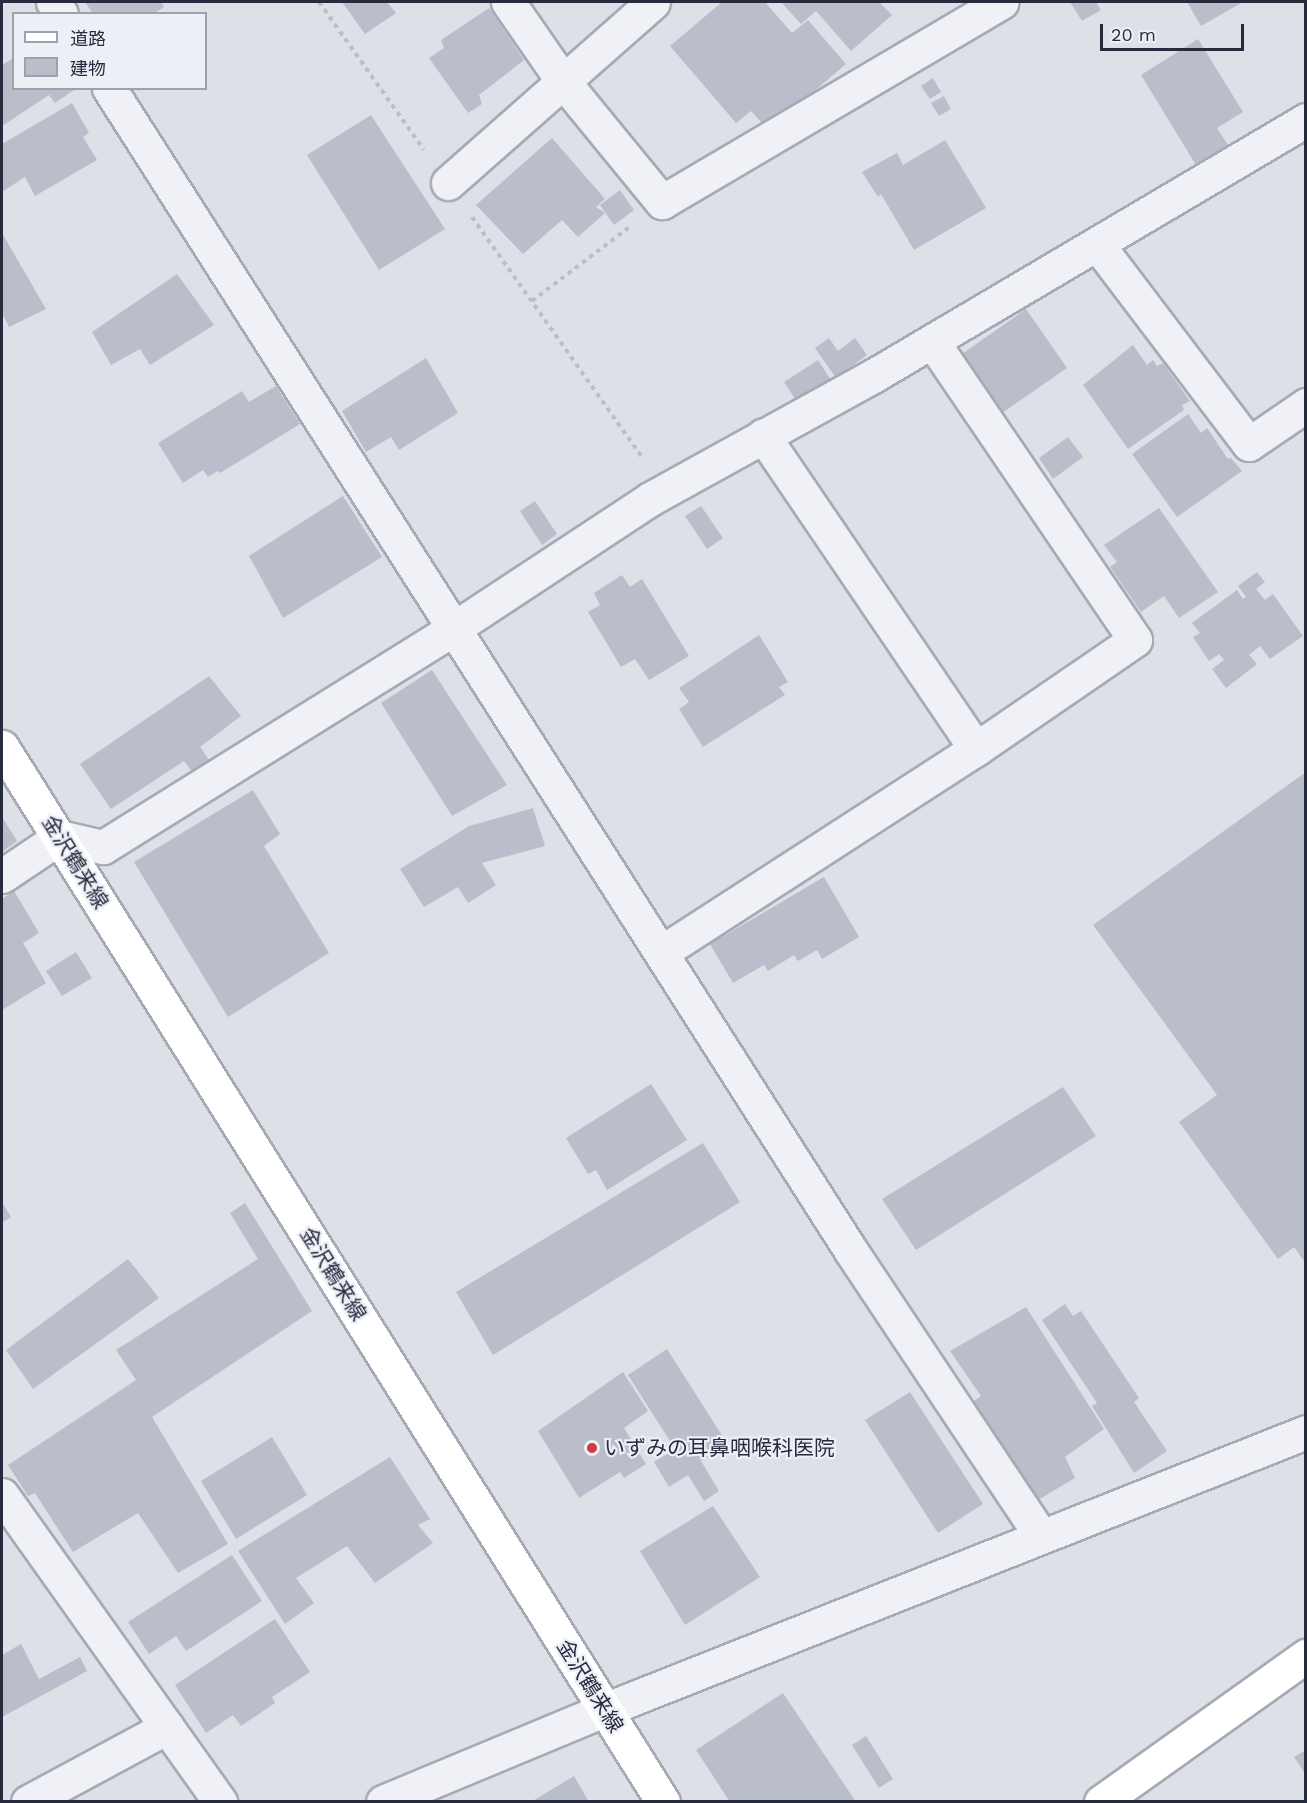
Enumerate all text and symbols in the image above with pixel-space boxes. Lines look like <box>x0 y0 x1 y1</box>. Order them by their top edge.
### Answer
legend <box>12 12 207 90</box>
scale bar <box>1103 12 1247 50</box>
text: 20 m <box>1111 24 1156 45</box>
text: 道路 <box>70 28 106 49</box>
text: 建物 <box>70 58 106 79</box>
street label: 金沢鶴来線 <box>36 811 114 913</box>
street label: 金沢鶴来線 <box>294 1223 372 1325</box>
place label: いずみの耳鼻咽喉科医院 <box>604 1435 835 1461</box>
marker: いずみの耳鼻咽喉科医院 <box>585 1441 599 1455</box>
street label: 金沢鶴来線 <box>551 1635 629 1737</box>

